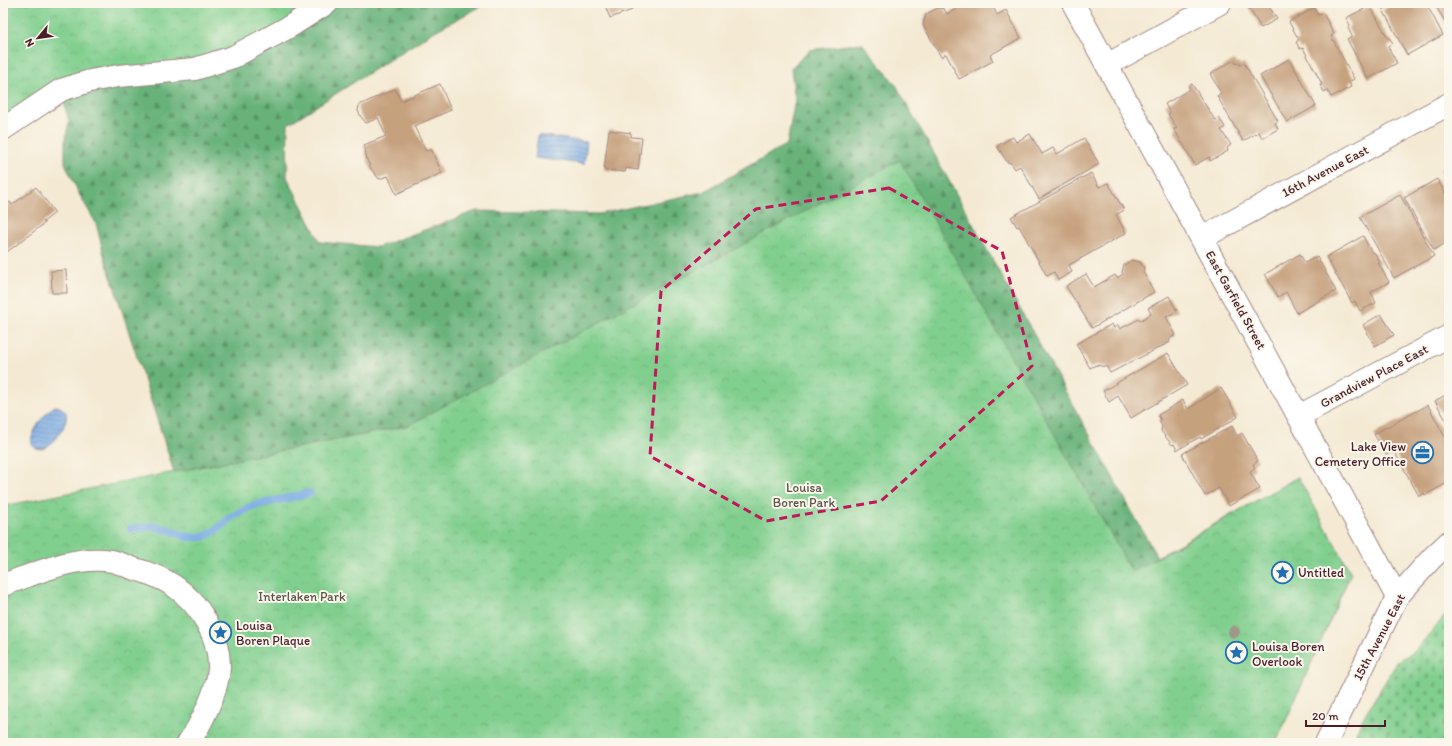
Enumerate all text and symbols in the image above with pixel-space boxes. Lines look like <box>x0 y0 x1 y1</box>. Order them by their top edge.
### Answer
north arrow <box>18 18 58 58</box>
text: N <box>22 36 37 49</box>
street label: 16th Avenue East <box>1279 142 1371 200</box>
street label: East Garfield Street <box>1203 248 1269 352</box>
street label: Grandview Place East <box>1318 341 1431 411</box>
place label: Lake View Cemetery Office <box>1315 439 1406 469</box>
office icon: Lake View Cemetery Office <box>1409 440 1435 466</box>
park label: Louisa Boren Park <box>773 480 835 510</box>
place icon: Untitled <box>1270 559 1296 585</box>
place label: Untitled <box>1298 565 1344 580</box>
park label: Interlaken Park <box>258 589 346 604</box>
street label: 15th Avenue East <box>1350 591 1408 683</box>
place label: Louisa Boren Plaque <box>236 618 310 648</box>
place icon: Louisa Boren Plaque <box>207 619 233 645</box>
place label: Louisa Boren Overlook <box>1252 639 1325 669</box>
place icon: Louisa Boren Overlook <box>1224 640 1250 666</box>
scale bar <box>1306 702 1385 728</box>
text: 20 m <box>1312 709 1339 723</box>

